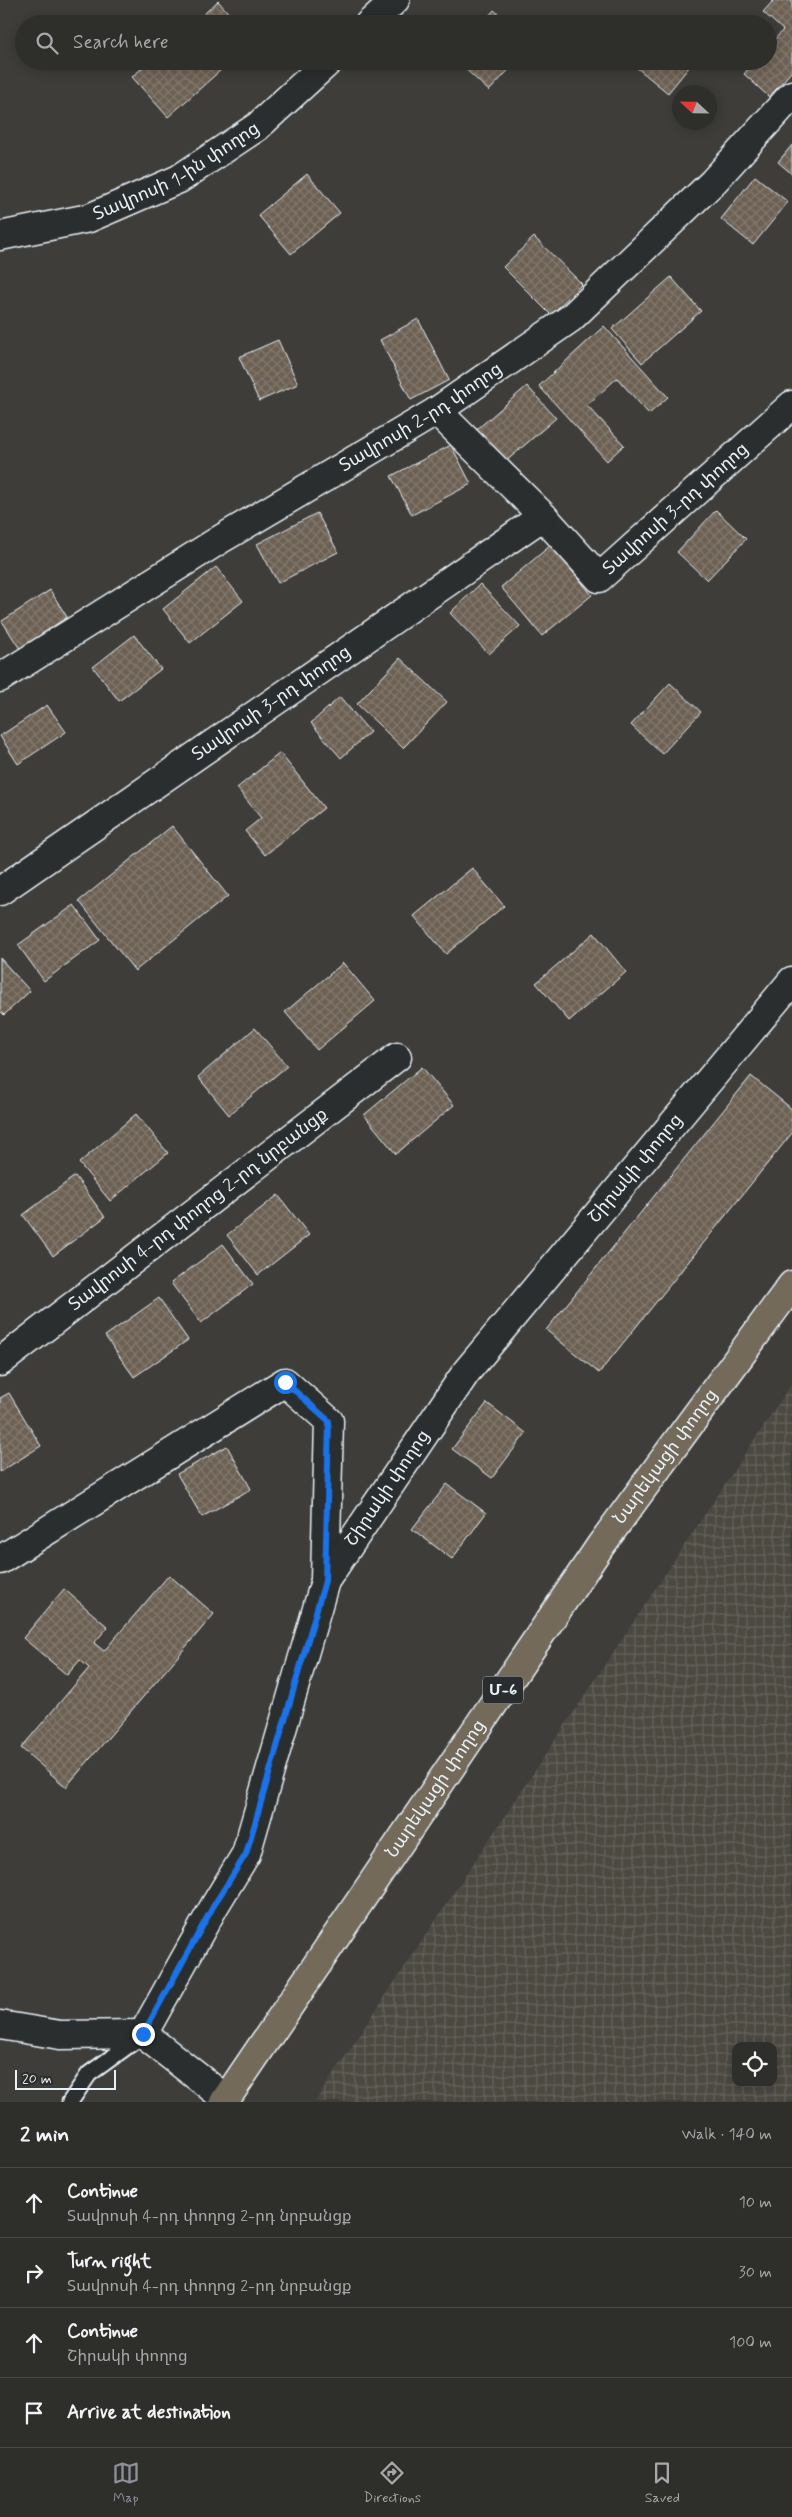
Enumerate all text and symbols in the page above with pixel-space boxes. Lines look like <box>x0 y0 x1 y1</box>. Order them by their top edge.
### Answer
search box <box>15 15 777 70</box>
icon: search <box>33 29 61 57</box>
text: Search here <box>73 30 169 55</box>
north arrow <box>672 85 717 130</box>
street label: Տավրոսի 1-ին փողոց <box>89 117 264 227</box>
street label: Տավրոսի 2-րդ փողոց <box>335 357 507 478</box>
street label: Տավրոսի 3-րդ փողոց <box>598 437 754 581</box>
street label: Տավրոսի 3-րդ փողոց <box>187 640 356 767</box>
street label: Տավրոսի 4-րդ փողոց 2-րդ նրբանցք <box>64 1103 333 1317</box>
street label: Շիրակի փողոց <box>583 1109 688 1228</box>
route start <box>274 1371 297 1394</box>
street label: Նարեկացի փողոց <box>608 1384 724 1529</box>
street label: Շիրակի փողոց <box>340 1425 436 1551</box>
road number: Մ-6 <box>483 1676 523 1704</box>
street label: Նարեկացի փողոց <box>380 1715 491 1863</box>
route end <box>132 2023 155 2046</box>
map controls <box>732 2042 777 2087</box>
button: locate <box>732 2042 777 2087</box>
scale bar <box>15 2067 116 2090</box>
text: 20 m <box>22 2070 52 2088</box>
text: 2 min <box>20 2121 69 2149</box>
text: Walk · 140 m <box>682 2124 772 2145</box>
text: Continue <box>67 2179 138 2204</box>
icon: ahead <box>20 2189 48 2217</box>
text: 10 m <box>739 2192 772 2213</box>
text: Տավրոսի 4-րդ փողոց 2-րդ նրբանցք <box>67 2206 352 2227</box>
text: Turn right <box>67 2249 151 2274</box>
icon: right <box>20 2259 48 2287</box>
text: 30 m <box>739 2262 772 2283</box>
text: Տավրոսի 4-րդ փողոց 2-րդ նրբանցք <box>67 2276 352 2297</box>
text: Continue <box>67 2319 138 2344</box>
icon: ahead <box>20 2329 48 2357</box>
text: 100 m <box>729 2332 772 2353</box>
text: Շիրակի փողոց <box>67 2346 187 2367</box>
icon: arrive <box>20 2399 48 2427</box>
text: Arrive at destination <box>67 2400 231 2425</box>
tab: Map <box>112 2459 140 2507</box>
tab: Directions <box>364 2459 421 2507</box>
tab: Saved <box>645 2459 680 2507</box>

